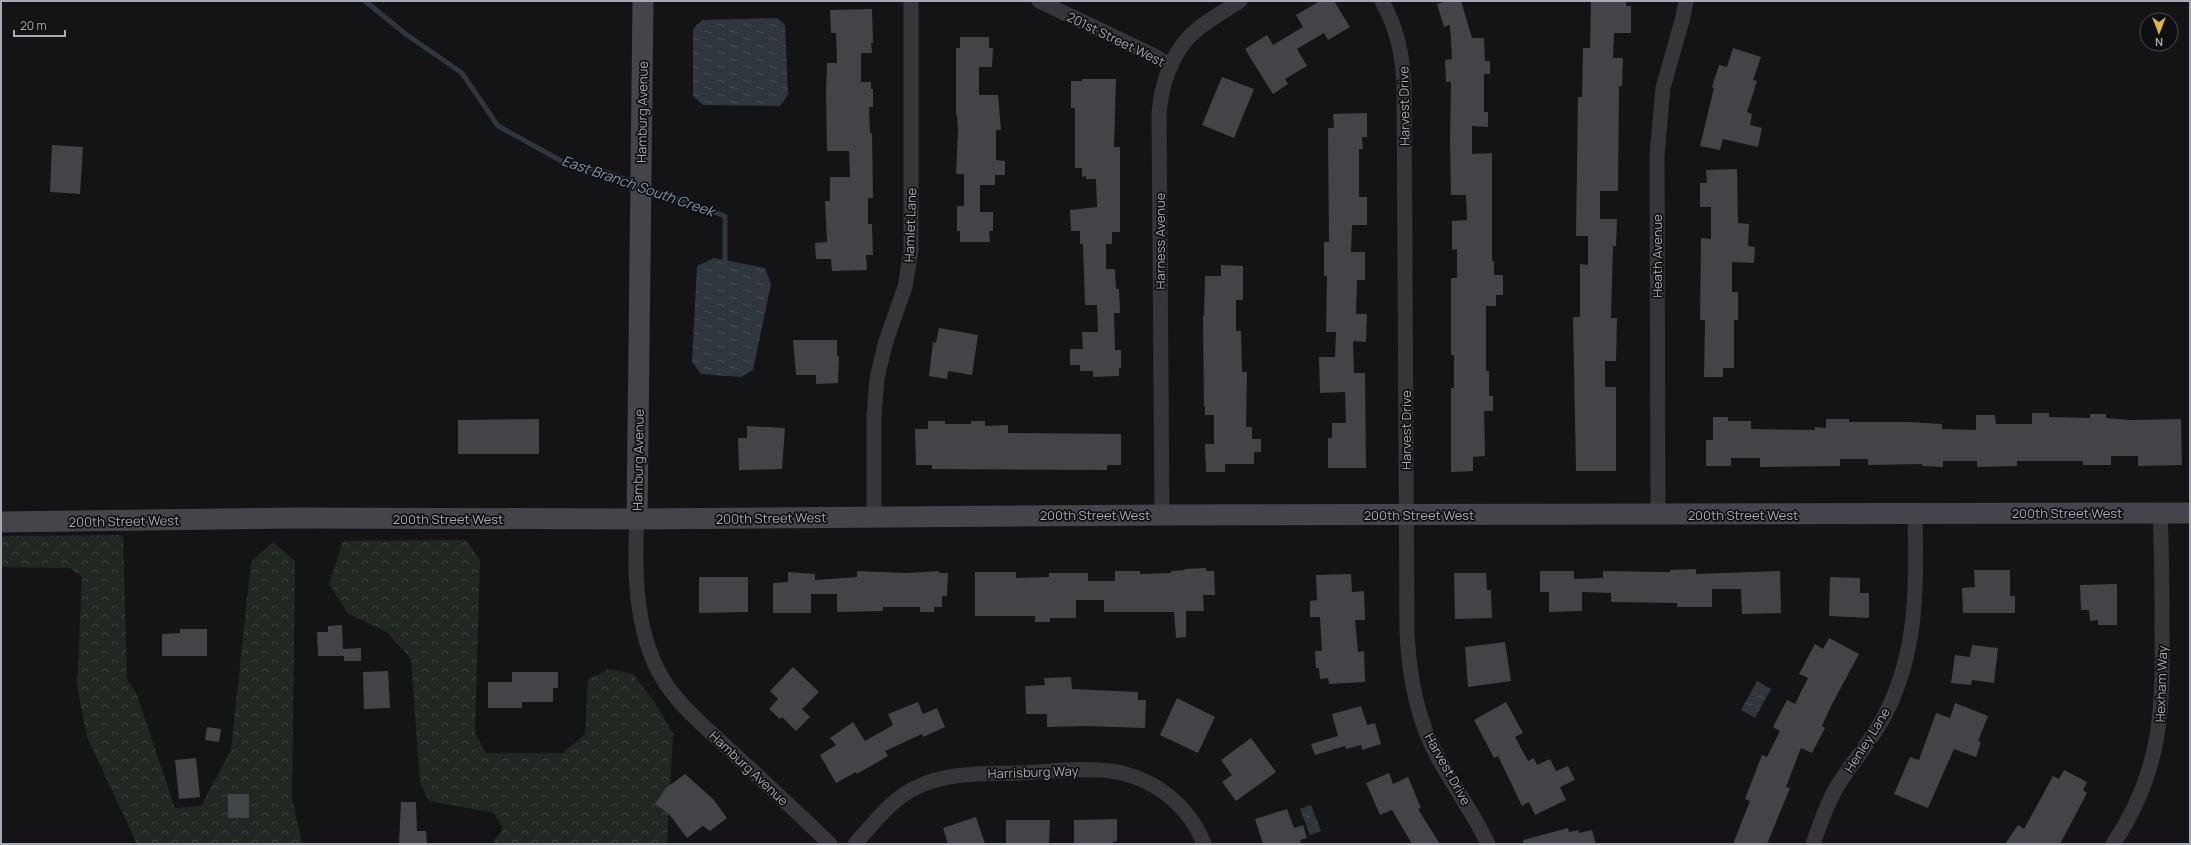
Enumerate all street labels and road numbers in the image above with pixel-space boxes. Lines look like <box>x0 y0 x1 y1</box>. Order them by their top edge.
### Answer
street label: 201st Street West <box>1064 7 1168 71</box>
street label: Hamburg Avenue <box>632 61 652 163</box>
street label: Harvest Drive <box>1394 66 1414 146</box>
street label: Hamlet Lane <box>900 187 920 263</box>
street label: Harness Avenue <box>1151 192 1169 289</box>
street label: Heath Avenue <box>1648 214 1666 298</box>
street label: Harvest Drive <box>1397 390 1415 470</box>
street label: Hamburg Avenue <box>628 409 648 511</box>
street label: 200th Street West <box>2012 504 2122 522</box>
street label: 200th Street West <box>1040 506 1150 524</box>
street label: 200th Street West <box>1364 506 1474 524</box>
street label: 200th Street West <box>1688 506 1798 524</box>
street label: 200th Street West <box>716 508 826 528</box>
street label: 200th Street West <box>393 510 503 528</box>
street label: 200th Street West <box>69 511 179 531</box>
street label: Hexham Way <box>2151 645 2171 723</box>
street label: Henley Lane <box>1840 704 1894 776</box>
street label: Hamburg Avenue <box>706 727 793 810</box>
street label: Harvest Drive <box>1421 730 1475 809</box>
street label: Harrisburg Way <box>987 761 1079 783</box>

